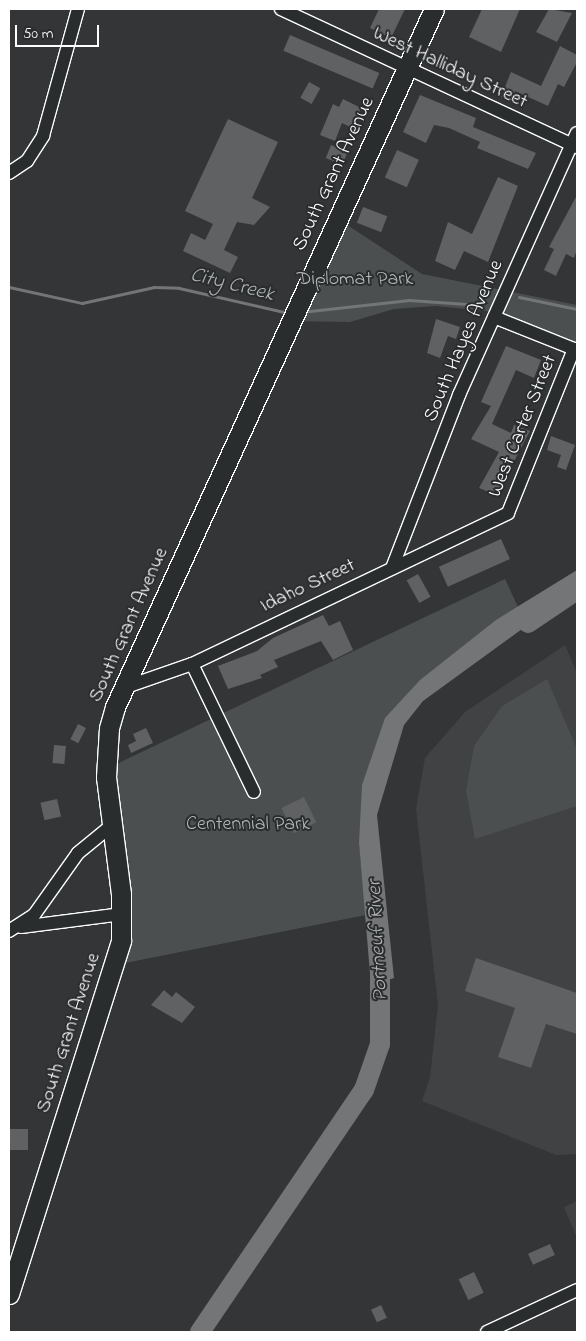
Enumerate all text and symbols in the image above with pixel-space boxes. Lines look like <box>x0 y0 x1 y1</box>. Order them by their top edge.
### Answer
scale bar <box>18 15 101 47</box>
street label: West Halliday Street <box>369 22 531 114</box>
text: 50 m <box>23 23 53 45</box>
street label: South Grant Avenue <box>288 93 380 255</box>
street label: South Hayes Avenue <box>419 257 509 425</box>
water label: City Creek <box>188 262 276 308</box>
park label: Diplomat Park <box>297 267 413 291</box>
street label: West Carter Street <box>483 351 563 501</box>
street label: South Grant Avenue <box>84 544 174 706</box>
street label: Idaho Street <box>257 554 359 618</box>
park label: Centennial Park <box>186 812 310 836</box>
water label: Portneuf River <box>362 879 394 1003</box>
street label: South Grant Avenue <box>32 950 106 1116</box>

